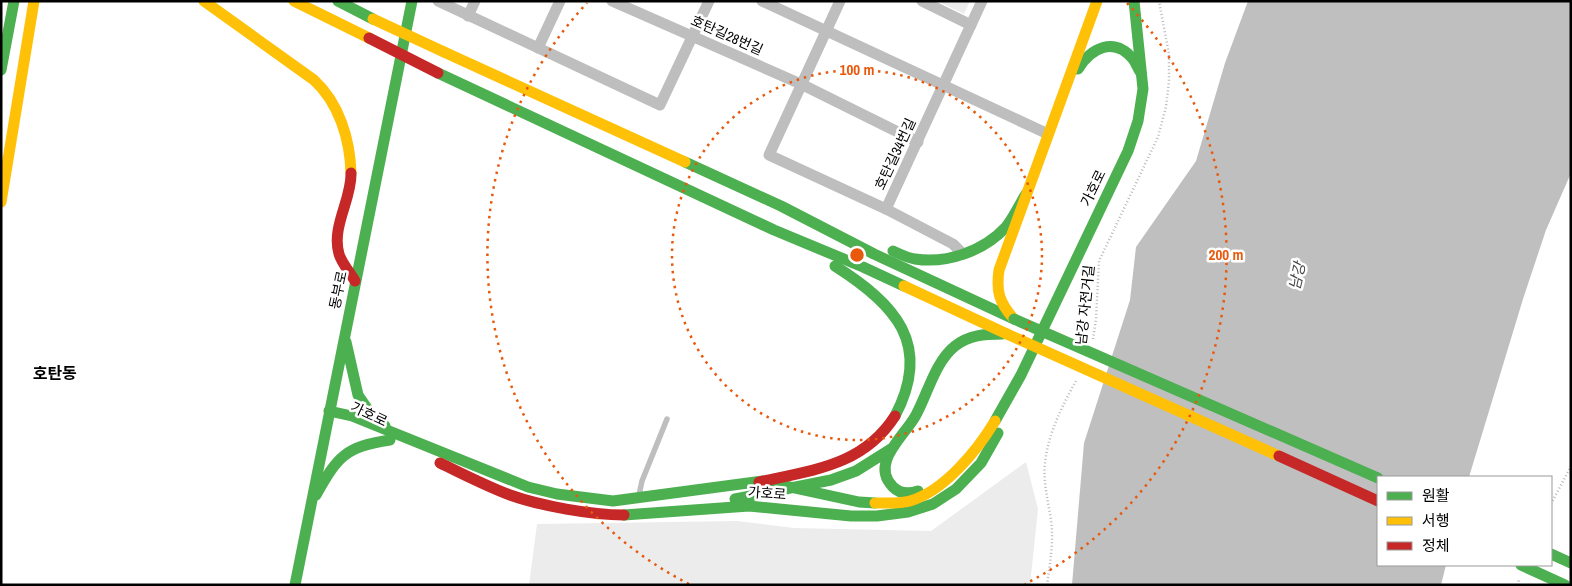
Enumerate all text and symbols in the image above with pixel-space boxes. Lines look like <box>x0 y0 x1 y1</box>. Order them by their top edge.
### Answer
street label: 호탄길28번길 <box>688 11 766 59</box>
text: 100 m <box>840 59 874 80</box>
street label: 호탄길34번길 <box>871 115 919 193</box>
street label: 가호로 <box>1076 167 1110 209</box>
text: 200 m <box>1209 244 1243 265</box>
centre of rings <box>848 246 866 264</box>
water label: 남강 <box>1284 258 1311 292</box>
street label: 남강 자전거길 <box>1072 264 1098 346</box>
street label: 동부로 <box>325 269 351 311</box>
district label: 호탄동 <box>33 362 77 384</box>
street label: 가호로 <box>348 398 390 430</box>
legend <box>1377 476 1552 566</box>
street label: 가호로 <box>747 483 787 503</box>
text: 원활 <box>1422 485 1450 506</box>
text: 서행 <box>1422 510 1450 531</box>
text: 정체 <box>1422 535 1450 556</box>

